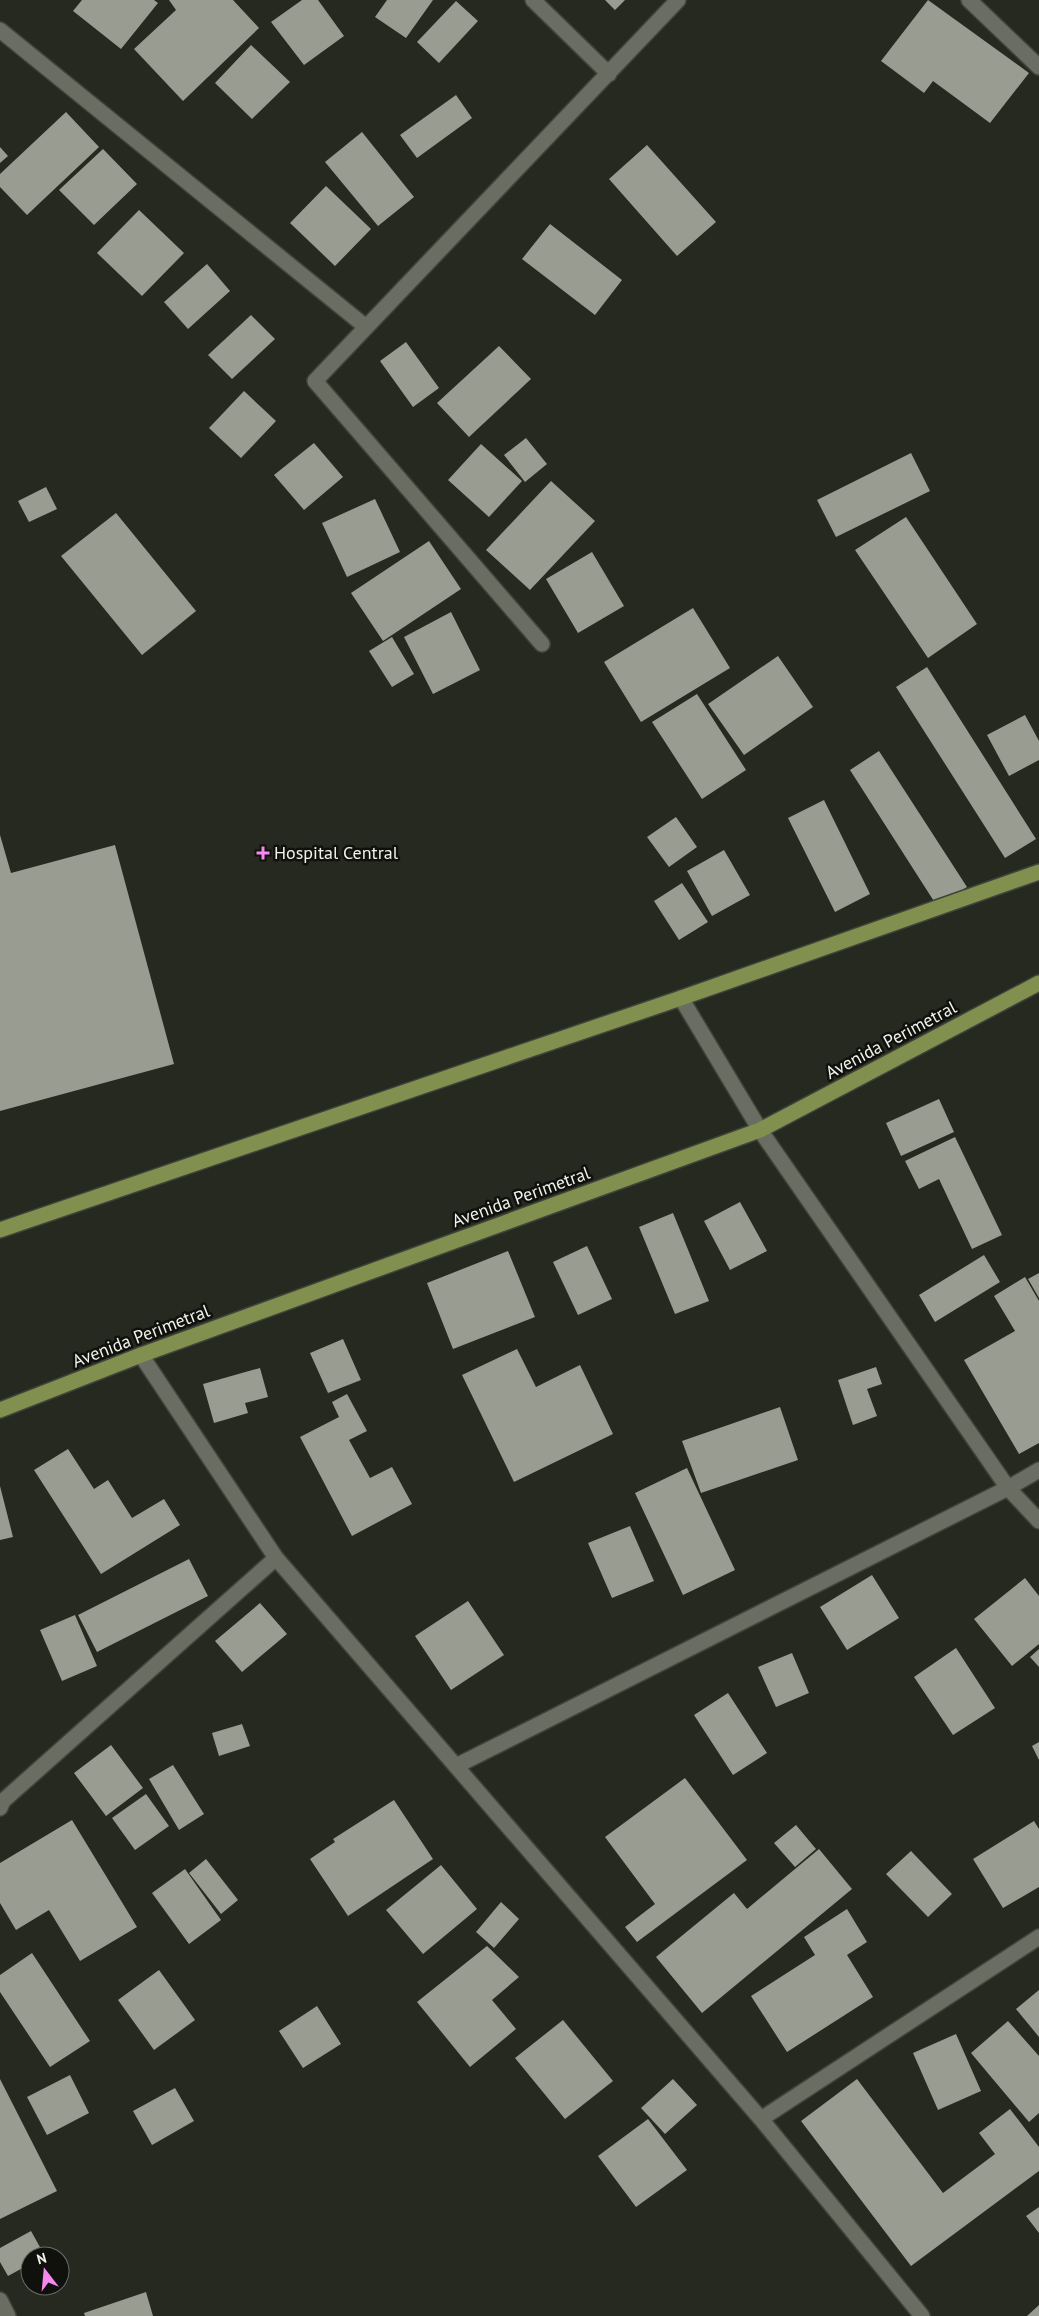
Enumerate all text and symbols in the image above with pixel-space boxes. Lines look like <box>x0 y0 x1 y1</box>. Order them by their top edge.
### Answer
place label: Hospital Central <box>274 841 399 864</box>
marker: Hospital Central <box>256 846 270 860</box>
street label: Avenida Perimetral <box>821 995 961 1084</box>
street label: Avenida Perimetral <box>449 1161 594 1232</box>
street label: Avenida Perimetral <box>69 1298 213 1372</box>
north arrow <box>20 2246 70 2296</box>
text: N <box>35 2249 48 2268</box>

